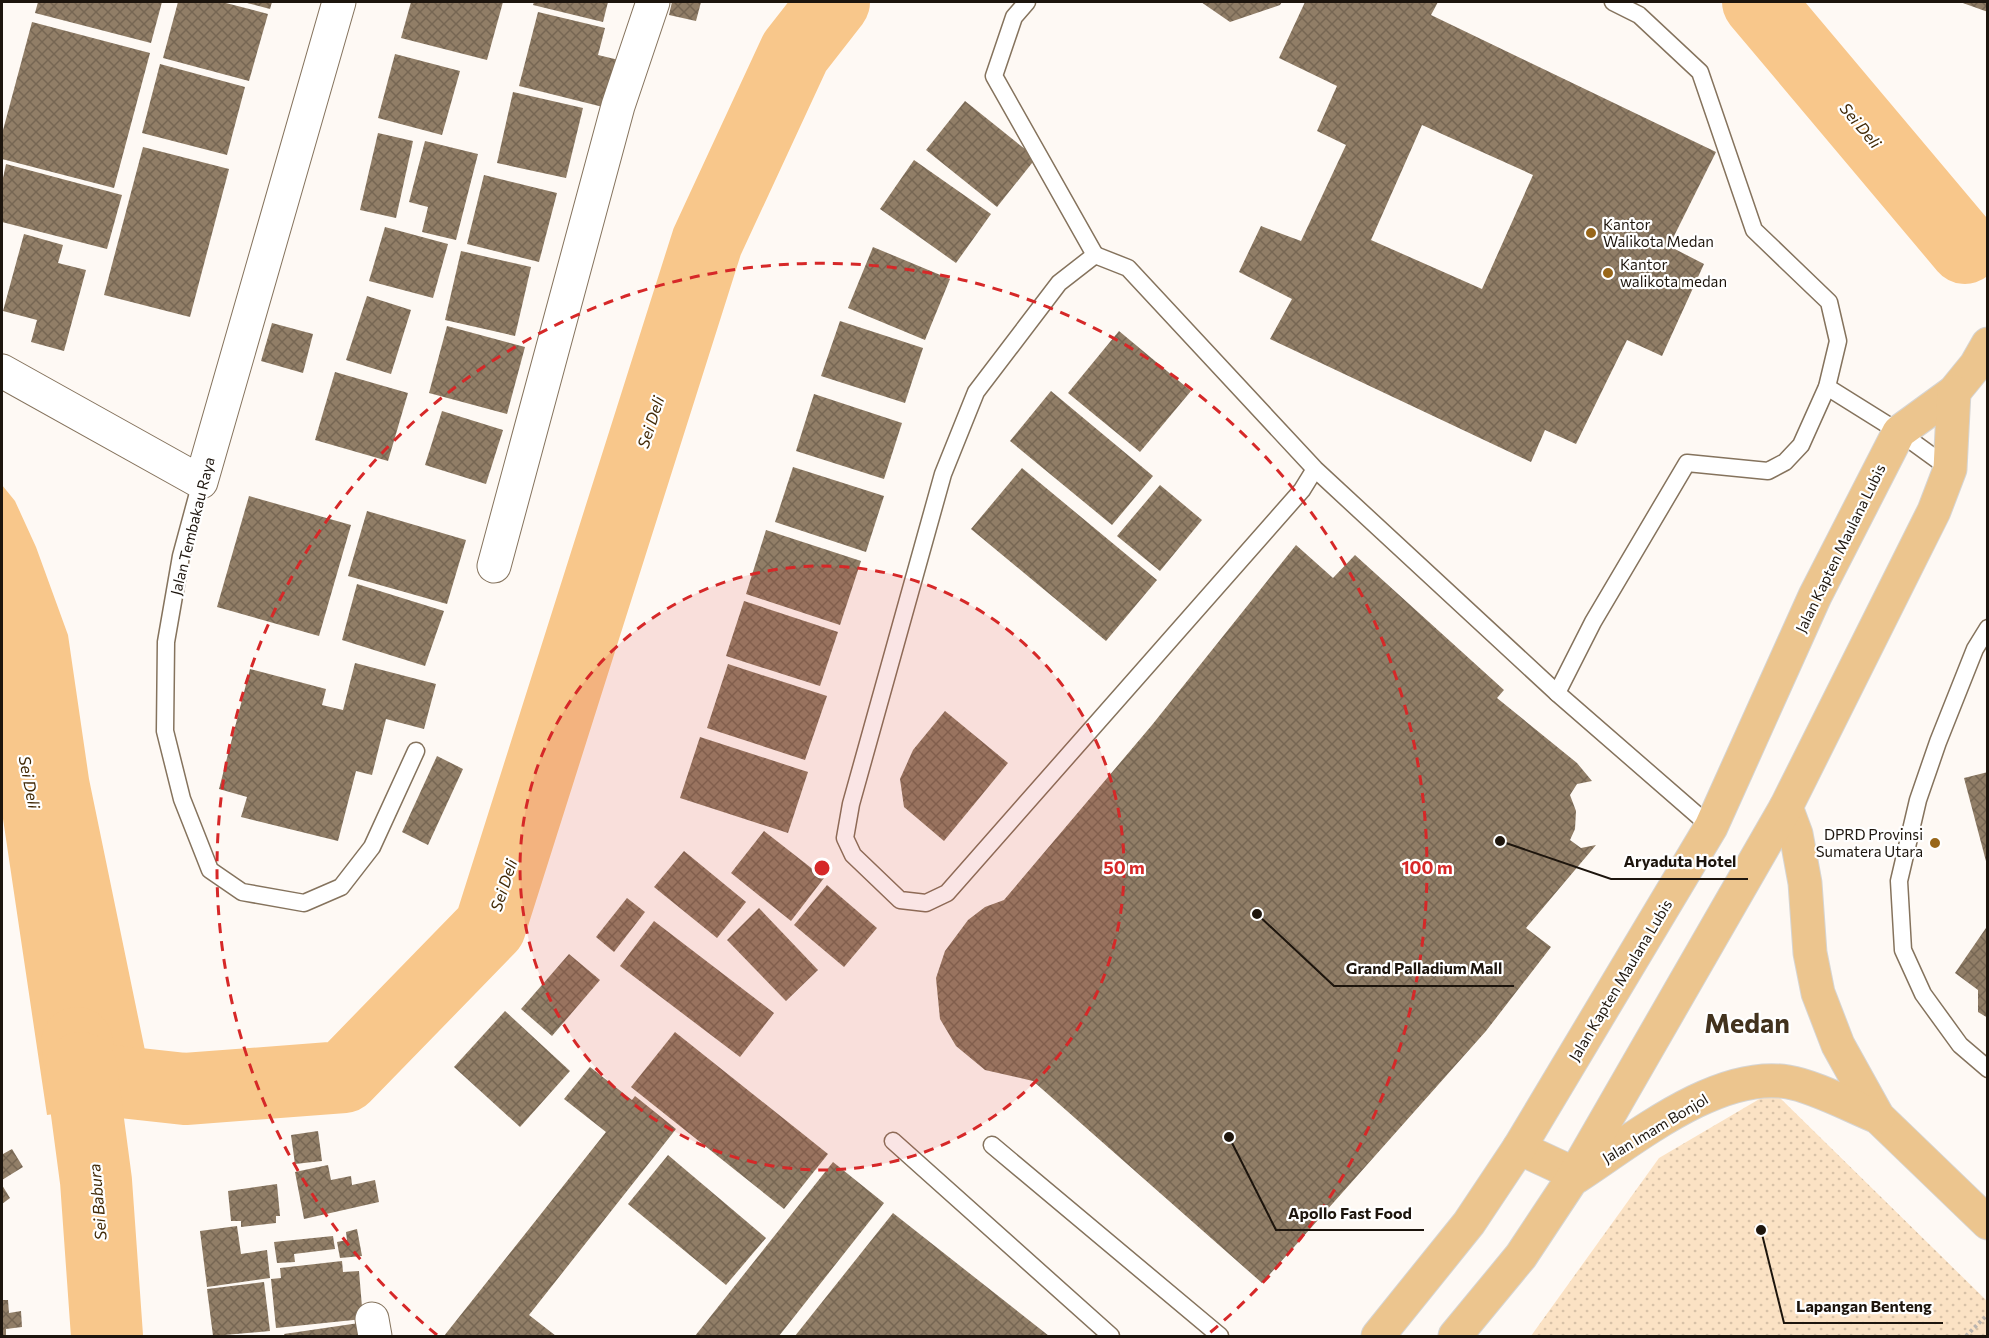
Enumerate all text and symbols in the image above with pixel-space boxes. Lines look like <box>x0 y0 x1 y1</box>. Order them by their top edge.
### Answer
water label: Sei Deli <box>1837 98 1886 152</box>
place label: Kantor Walikota Medan <box>1603 215 1714 250</box>
marker: Kantor Walikota Medan <box>1584 226 1598 240</box>
place label: Kantor walikota medan <box>1620 255 1727 290</box>
marker: Kantor walikota medan <box>1601 266 1615 280</box>
water label: Sei Deli <box>633 393 668 450</box>
street label: Jalan Tembakau Raya <box>166 455 218 597</box>
street label: Jalan Kapten Maulana Lubis <box>1791 461 1889 635</box>
water label: Sei Deli <box>16 754 45 811</box>
place label: DPRD Provinsi Sumatera Utara <box>1816 825 1923 860</box>
marker: DPRD Provinsi Sumatera Utara <box>1928 836 1942 850</box>
callout: Aryaduta Hotel <box>1611 845 1748 879</box>
text: Aryaduta Hotel <box>1624 851 1736 870</box>
water label: Sei Deli <box>486 856 521 913</box>
text: 50 m <box>1103 856 1145 878</box>
text: 100 m <box>1401 856 1453 878</box>
centre of rings <box>812 858 832 878</box>
street label: Jalan Kapten Maulana Lubis <box>1565 896 1676 1064</box>
callout: Grand Palladium Mall <box>1334 952 1514 986</box>
text: Grand Palladium Mall <box>1346 958 1502 977</box>
district label: Medan <box>1704 1006 1790 1039</box>
street label: Jalan Imam Bonjol <box>1599 1089 1711 1167</box>
water label: Sei Babura <box>84 1163 110 1241</box>
callout: Apollo Fast Food <box>1276 1196 1424 1230</box>
text: Apollo Fast Food <box>1288 1203 1412 1222</box>
callout: Lapangan Benteng <box>1784 1289 1943 1323</box>
text: Lapangan Benteng <box>1796 1296 1932 1315</box>

